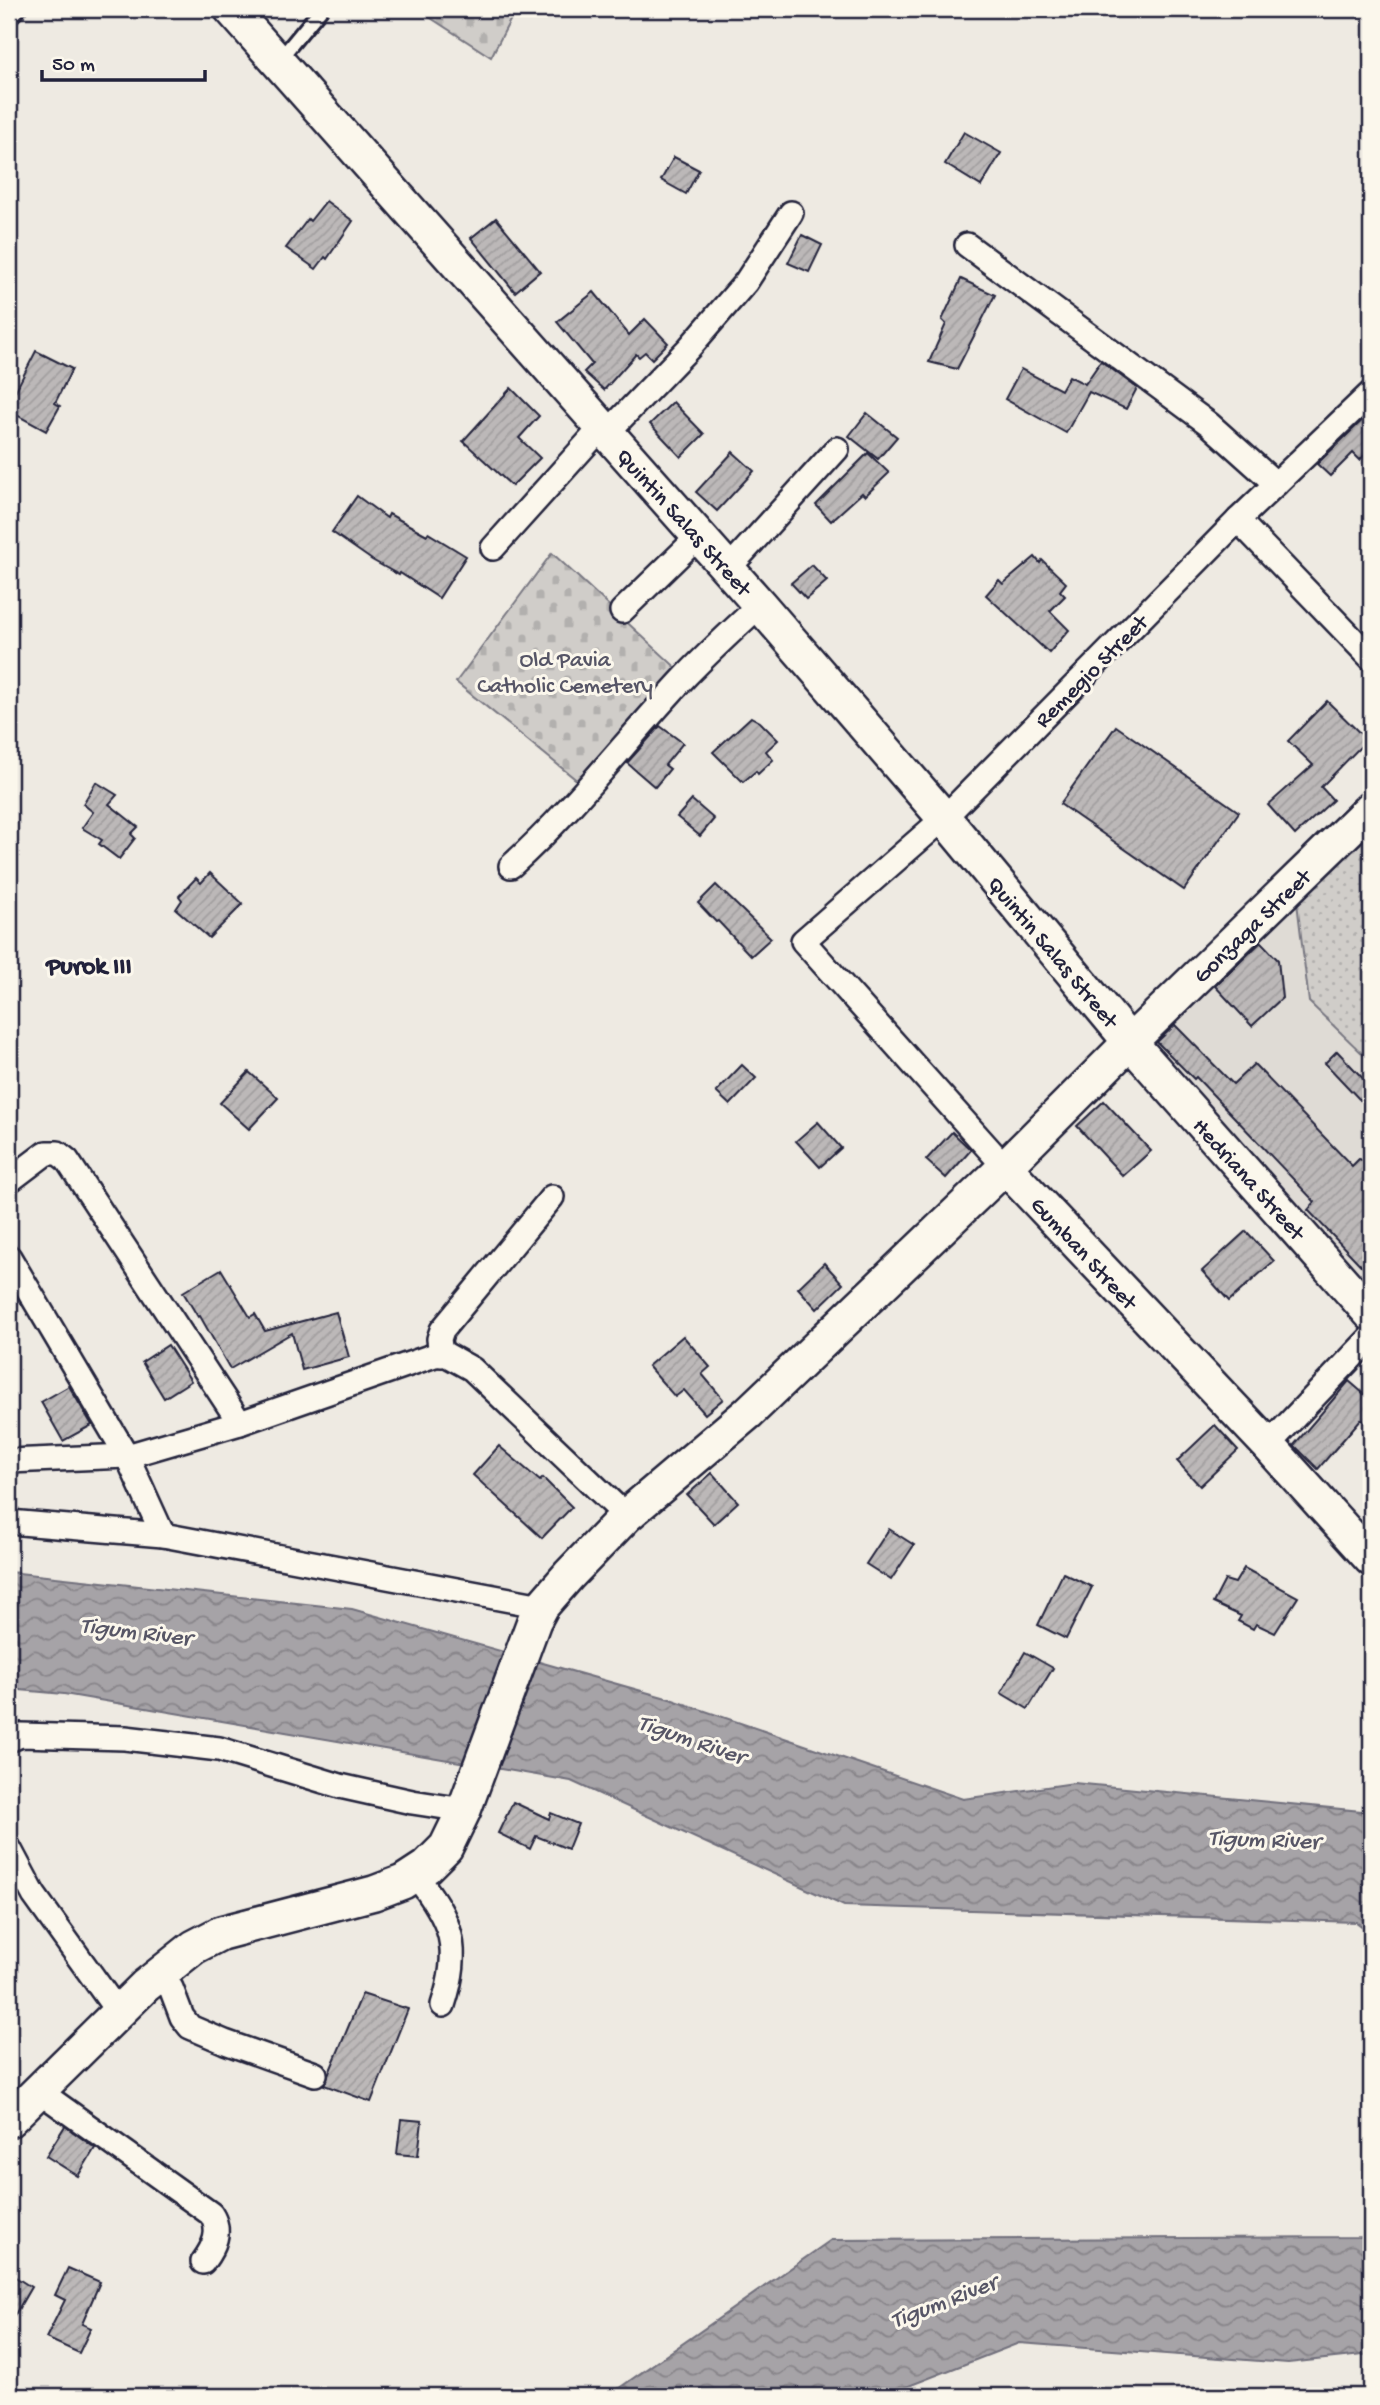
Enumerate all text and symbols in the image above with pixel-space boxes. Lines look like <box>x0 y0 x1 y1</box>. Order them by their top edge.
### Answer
scale bar <box>42 38 205 82</box>
text: 50 m <box>52 54 95 79</box>
street label: Quintin Salas Street <box>609 444 757 604</box>
street label: Remegio Street <box>1030 609 1156 735</box>
park label: Old Pavia Catholic Cemetery <box>477 648 653 701</box>
street label: Gonzaga Street <box>1189 864 1319 990</box>
street label: Quintin Salas Street <box>980 872 1124 1036</box>
district label: Purok III <box>44 953 132 984</box>
street label: Hedriana Street <box>1186 1114 1310 1248</box>
street label: Gumban Street <box>1023 1192 1143 1318</box>
water label: Tigum River <box>79 1612 197 1655</box>
water label: Tigum River <box>634 1709 752 1775</box>
water label: Tigum River <box>1208 1825 1325 1858</box>
water label: Tigum River <box>887 2268 1006 2337</box>

